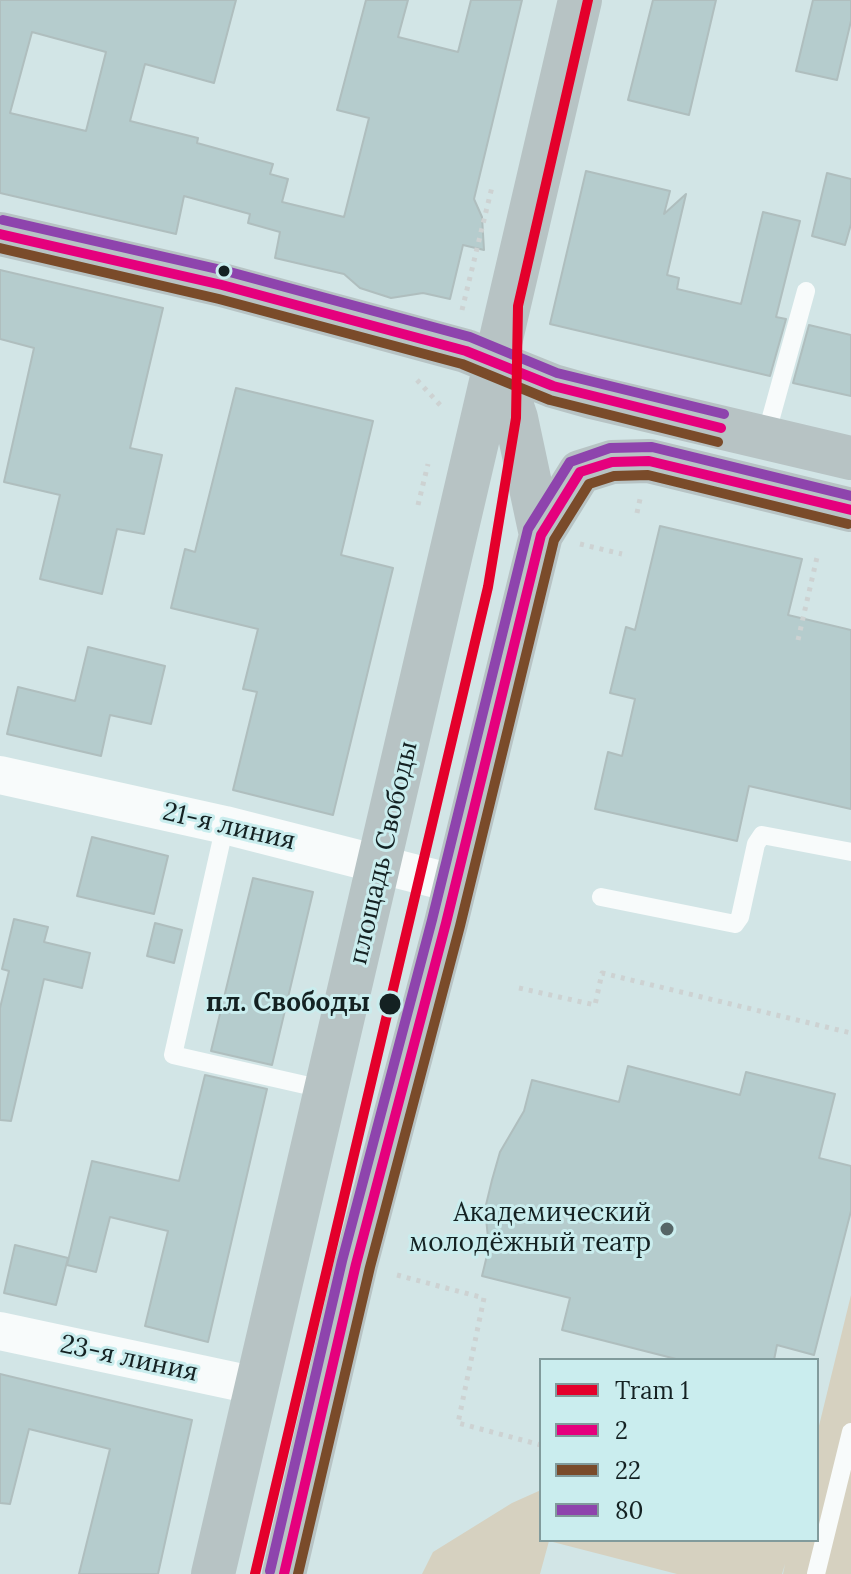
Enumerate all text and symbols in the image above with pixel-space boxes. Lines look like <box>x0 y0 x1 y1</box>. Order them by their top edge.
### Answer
unlabelled marker <box>216 263 232 279</box>
street label: площадь Свободы <box>343 738 425 968</box>
street label: 21-я линия <box>160 797 298 857</box>
place label: пл. Свободы <box>206 988 370 1020</box>
marker: пл. Свободы <box>377 991 403 1017</box>
place label: Академический молодёжный театр <box>409 1198 651 1260</box>
marker: Академический молодёжный театр <box>658 1220 676 1238</box>
street label: 23-я линия <box>57 1329 201 1389</box>
legend <box>539 1358 819 1542</box>
text: Tram 1 <box>615 1375 689 1406</box>
text: 2 <box>615 1415 628 1446</box>
text: 22 <box>615 1455 641 1486</box>
text: 80 <box>615 1495 643 1526</box>

